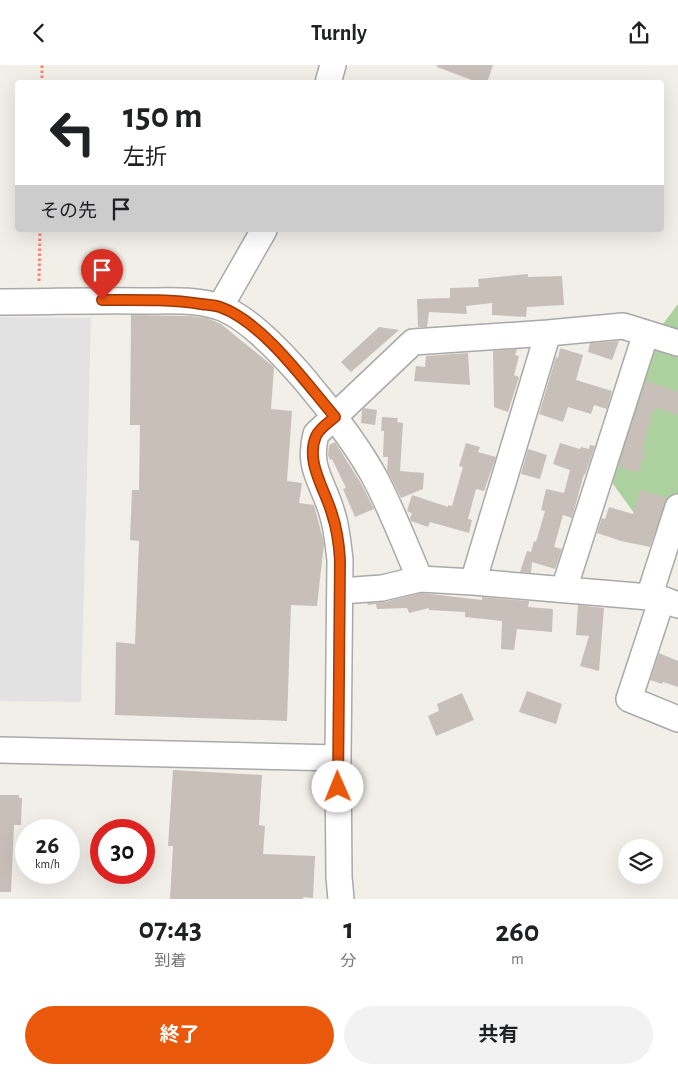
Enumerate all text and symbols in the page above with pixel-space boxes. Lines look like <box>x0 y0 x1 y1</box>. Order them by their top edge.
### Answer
icon: back <box>25 19 53 47</box>
icon: share <box>625 19 653 47</box>
text: Turnly <box>311 22 367 44</box>
text: 150 m <box>123 99 203 134</box>
icon: left <box>40 100 105 165</box>
text: 左折 <box>123 146 167 168</box>
icon: arrive <box>107 195 135 223</box>
text: その先 <box>40 202 97 221</box>
pin <box>81 249 123 300</box>
icon: arrive <box>88 256 116 284</box>
position arrow <box>311 760 363 812</box>
speed limit sign: 30 <box>90 819 155 884</box>
text: 26 <box>36 833 59 858</box>
map controls <box>618 839 663 884</box>
button: layers <box>618 839 663 884</box>
text: km/h <box>35 858 60 870</box>
text: 07:43 <box>139 914 202 944</box>
text: 1 <box>343 914 354 944</box>
text: 260 <box>495 917 539 947</box>
text: m <box>511 951 524 967</box>
text: 到着 <box>154 953 186 969</box>
text: 分 <box>341 953 357 969</box>
button: 終了 <box>25 1006 334 1064</box>
button: 共有 <box>344 1006 653 1064</box>

